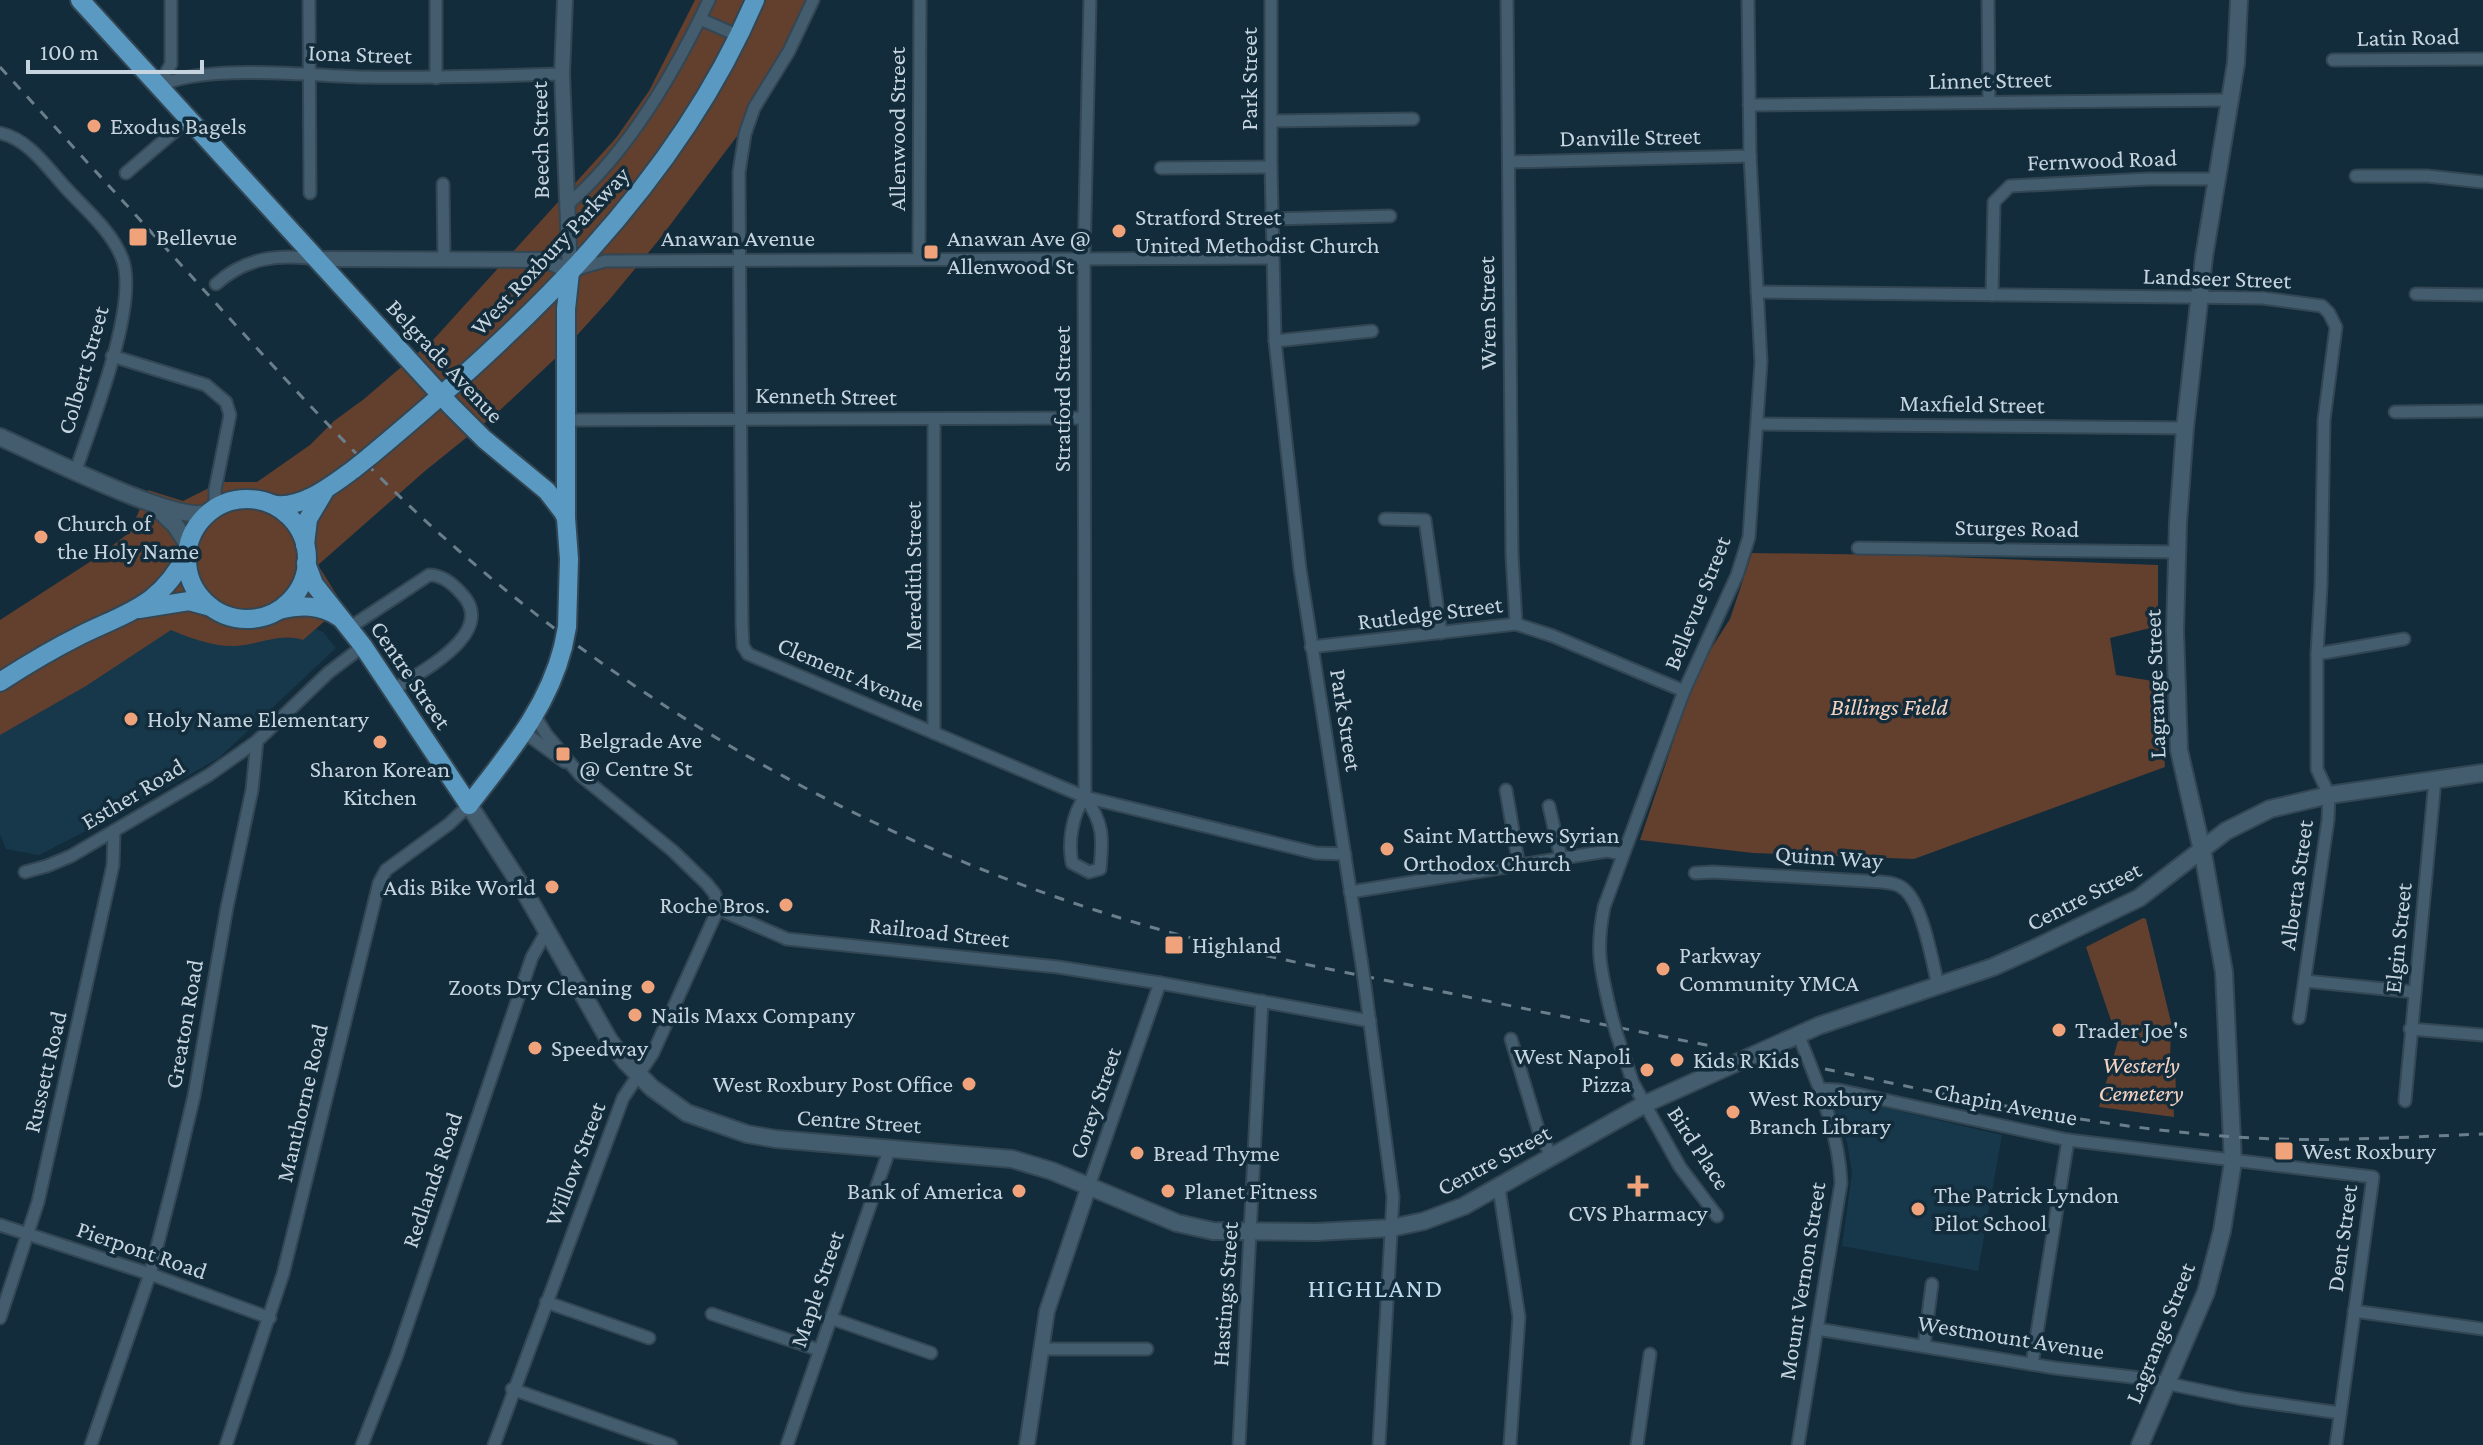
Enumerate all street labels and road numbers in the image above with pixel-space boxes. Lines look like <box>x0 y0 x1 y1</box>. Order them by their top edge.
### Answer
street label: Latin Road <box>2356 22 2460 51</box>
street label: Park Street <box>1235 26 1262 131</box>
street label: Iona Street <box>308 38 413 69</box>
street label: Allenwood Street <box>883 46 910 211</box>
street label: Linnet Street <box>1928 65 2053 94</box>
street label: Beech Street <box>525 80 554 199</box>
street label: Danville Street <box>1559 122 1702 151</box>
street label: Fernwood Road <box>2026 143 2178 176</box>
street label: West Roxbury Parkway <box>465 160 635 340</box>
street label: Anawan Avenue <box>661 224 815 251</box>
street label: Wren Street <box>1472 255 1501 370</box>
street label: Landseer Street <box>2142 261 2293 294</box>
street label: Belgrade Avenue <box>381 293 510 428</box>
street label: Colbert Street <box>51 302 114 437</box>
street label: Stratford Street <box>1048 325 1075 472</box>
street label: Kenneth Street <box>755 381 898 410</box>
street label: Maxfield Street <box>1899 389 2046 418</box>
street label: Meredith Street <box>899 500 926 651</box>
street label: Sturges Road <box>1954 513 2080 542</box>
street label: Bellevue Street <box>1657 531 1736 674</box>
street label: Rutledge Street <box>1356 590 1505 635</box>
street label: Lagrange Street <box>2138 608 2171 759</box>
street label: Centre Street <box>365 615 458 735</box>
street label: Clement Avenue <box>774 630 929 717</box>
street label: Park Street <box>1325 667 1368 774</box>
street label: Esther Road <box>76 752 190 835</box>
street label: Alberta Street <box>2273 817 2318 952</box>
street label: Quinn Way <box>1774 839 1885 874</box>
street label: Centre Street <box>2022 855 2146 936</box>
street label: Elgin Street <box>2378 880 2417 994</box>
street label: Railroad Street <box>867 911 1012 952</box>
street label: Greaton Road <box>159 957 208 1091</box>
street label: Russett Road <box>17 1008 72 1135</box>
street label: Manthorne Road <box>270 1021 333 1185</box>
street label: Corey Street <box>1063 1042 1127 1162</box>
street label: Chapin Avenue <box>1932 1076 2080 1131</box>
street label: Willow Street <box>538 1097 611 1230</box>
street label: Bird Place <box>1662 1101 1736 1195</box>
street label: Centre Street <box>796 1103 923 1138</box>
street label: Redlands Road <box>396 1108 467 1251</box>
street label: Centre Street <box>1432 1118 1556 1201</box>
street label: Mount Vernon Street <box>1773 1179 1831 1382</box>
street label: Dent Street <box>2321 1181 2363 1293</box>
street label: Pierpont Road <box>74 1215 211 1285</box>
street label: Hastings Street <box>1206 1220 1243 1367</box>
street label: Maple Street <box>784 1226 849 1351</box>
street label: Lagrange Street <box>2119 1257 2200 1407</box>
street label: Westmount Avenue <box>1916 1308 2106 1365</box>

